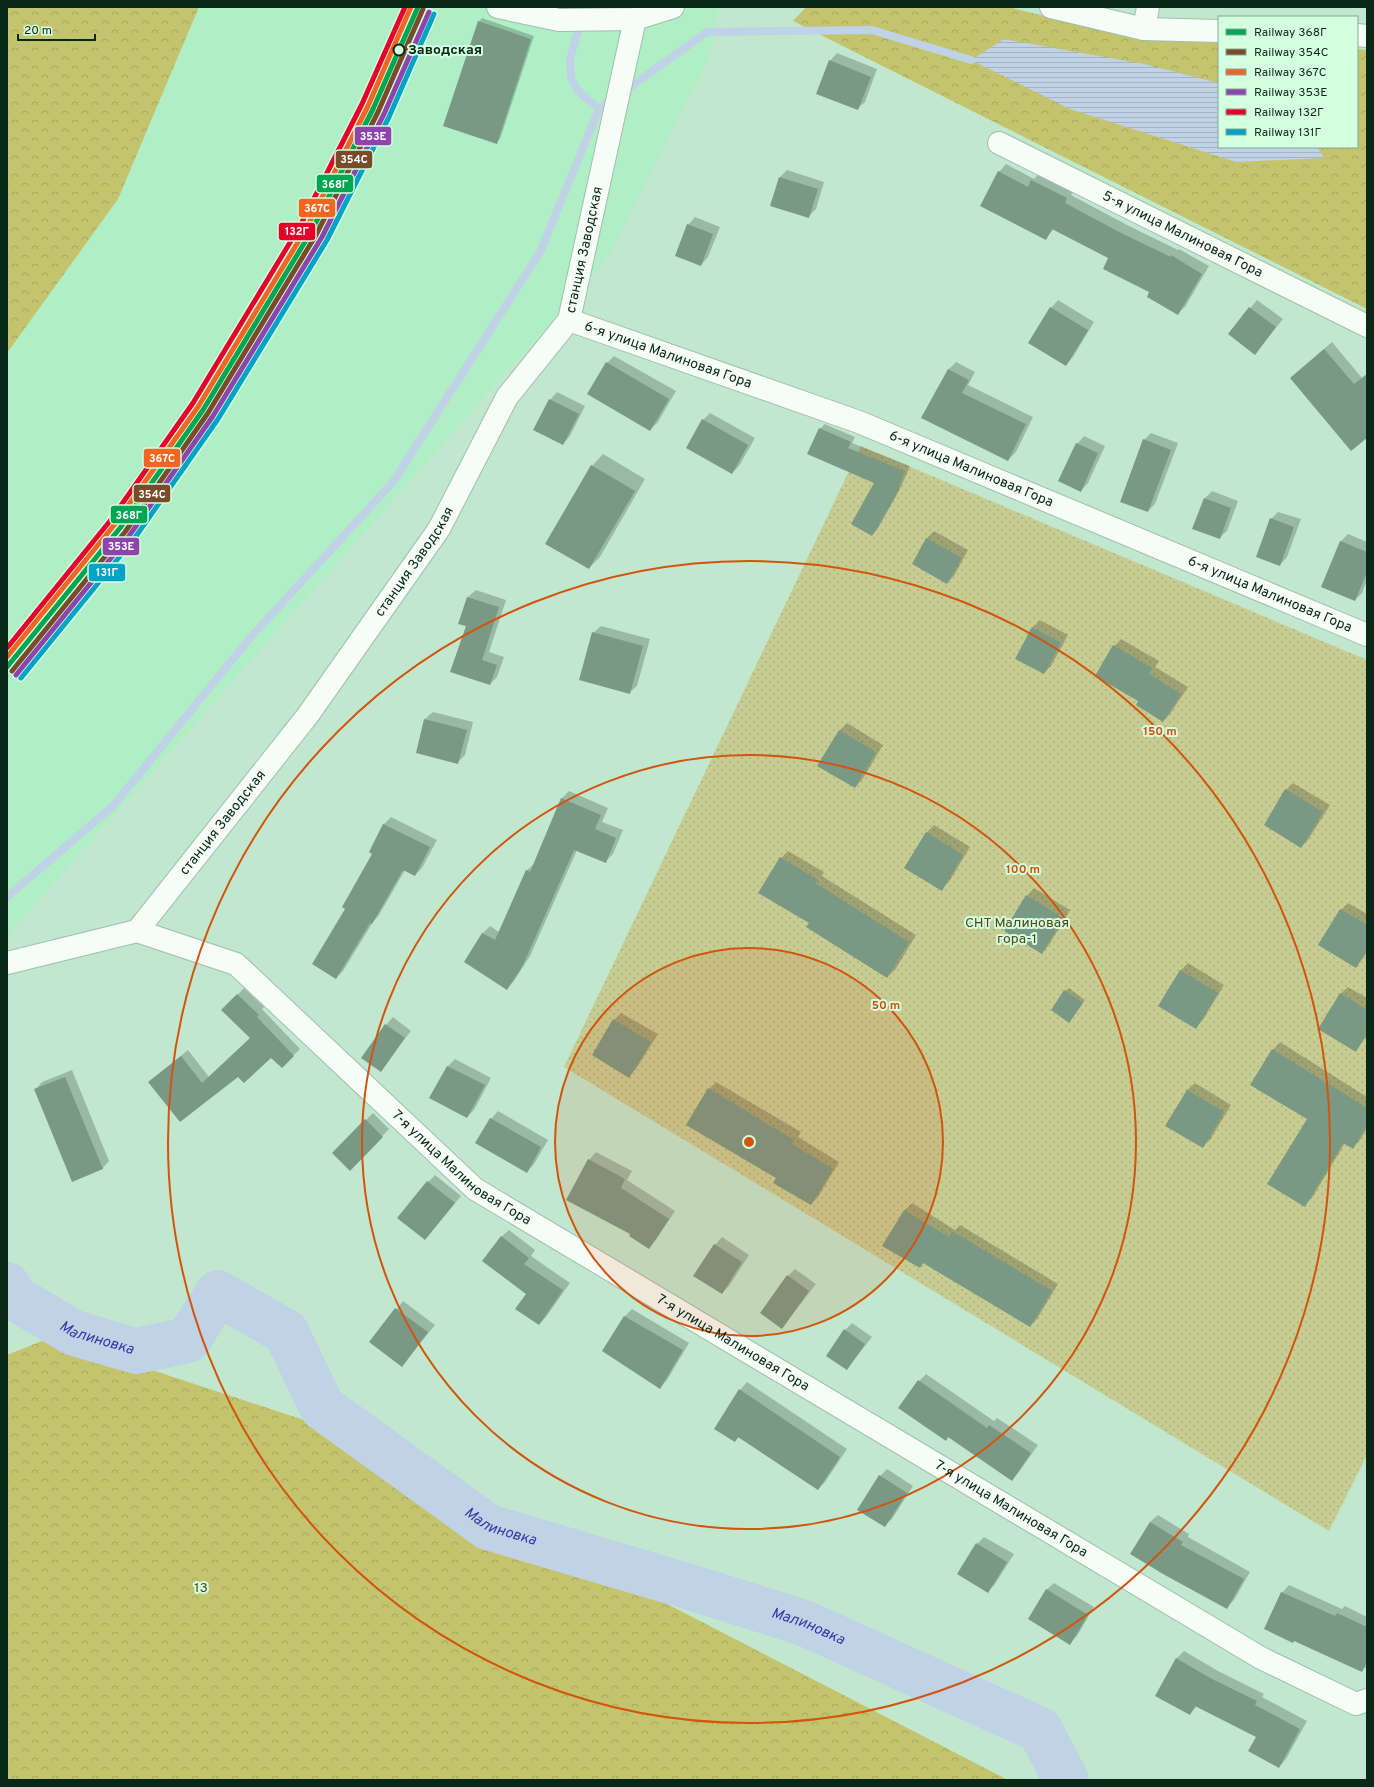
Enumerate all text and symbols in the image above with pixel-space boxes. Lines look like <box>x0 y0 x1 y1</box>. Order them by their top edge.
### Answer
scale bar <box>18 16 95 42</box>
legend <box>1218 16 1358 148</box>
text: 20 m <box>24 23 52 39</box>
text: Railway 368Г <box>1254 25 1327 41</box>
place label: Заводская <box>408 42 482 59</box>
marker: Заводская <box>392 43 406 57</box>
text: Railway 354С <box>1254 45 1329 61</box>
text: Railway 367С <box>1254 65 1327 81</box>
text: Railway 353Е <box>1254 85 1327 101</box>
text: Railway 132Г <box>1254 105 1324 121</box>
text: Railway 131Г <box>1254 125 1321 141</box>
line badge: 353Е <box>354 126 392 146</box>
text: 353Е <box>360 130 387 144</box>
line badge: 354С <box>335 150 373 169</box>
text: 354С <box>340 153 368 167</box>
line badge: 368Г <box>316 174 354 193</box>
text: 368Г <box>322 178 349 192</box>
street label: станция Заводская <box>562 185 607 315</box>
street label: 5-я улица Малиновая Гора <box>1100 187 1266 281</box>
line badge: 367С <box>298 198 336 218</box>
text: 367С <box>304 202 330 216</box>
line badge: 132Г <box>278 222 316 241</box>
text: 132Г <box>285 225 309 239</box>
street label: 6-я улица Малиновая Гора <box>582 318 754 392</box>
street label: 6-я улица Малиновая Гора <box>886 427 1056 511</box>
line badge: 367С <box>143 448 181 468</box>
text: 367С <box>149 452 175 466</box>
line badge: 354С <box>133 484 171 503</box>
text: 354С <box>138 488 166 502</box>
street label: станция Заводская <box>371 504 457 620</box>
line badge: 368Г <box>110 505 148 524</box>
text: 368Г <box>116 509 143 523</box>
line badge: 353Е <box>102 537 140 556</box>
text: 353Е <box>108 540 135 554</box>
street label: 6-я улица Малиновая Гора <box>1185 552 1355 636</box>
line badge: 131Г <box>88 563 126 582</box>
text: 131Г <box>96 566 118 580</box>
text: 150 m <box>1143 724 1177 740</box>
street label: станция Заводская <box>176 767 269 879</box>
text: 100 m <box>1006 862 1040 878</box>
park label: СНТ Малиновая гора-1 <box>965 915 1069 948</box>
text: 50 m <box>872 998 900 1014</box>
street label: 7-я улица Малиновая Гора <box>388 1107 534 1229</box>
centre of rings <box>742 1135 756 1149</box>
street label: 7-я улица Малиновая Гора <box>654 1291 812 1395</box>
water label: Малиновка <box>56 1317 136 1359</box>
street label: 7-я улица Малиновая Гора <box>932 1457 1091 1561</box>
water label: Малиновка <box>460 1503 539 1550</box>
park label: 13 <box>194 1580 208 1597</box>
water label: Малиновка <box>769 1604 848 1650</box>

